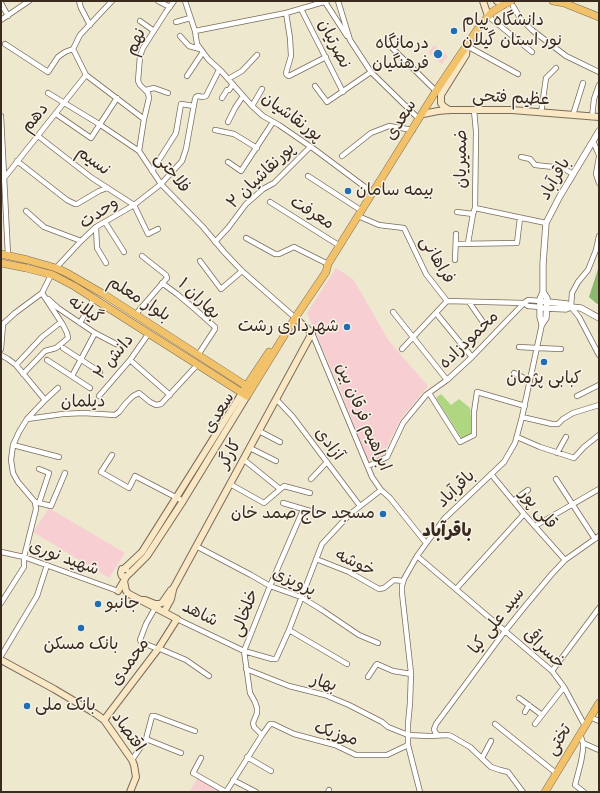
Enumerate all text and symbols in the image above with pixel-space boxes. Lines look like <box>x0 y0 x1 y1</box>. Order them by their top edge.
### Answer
place label: دانشگاه پیام نور استان گیلان <box>462 11 562 51</box>
street label: نصرتیان <box>313 16 355 72</box>
street label: نهم <box>121 25 151 59</box>
marker: دانشگاه پیام نور استان گیلان <box>449 26 459 36</box>
place label: درمانگاه فرهنگیان <box>372 34 429 74</box>
marker: درمانگاه فرهنگیان <box>432 48 444 60</box>
street label: عظیم فتحی <box>472 86 550 110</box>
street label: پورنقاشیان <box>257 88 327 146</box>
street label: سعدی <box>381 96 421 144</box>
street label: دهم <box>17 99 53 137</box>
street label: ضمیریان <box>452 130 472 188</box>
street label: پورنقاشیان ۲ <box>223 139 299 213</box>
street label: نسیم <box>72 142 114 180</box>
street label: فلاحتی <box>150 149 194 197</box>
street label: باقرآباد <box>535 154 575 204</box>
place label: بیمه سامان <box>356 181 434 201</box>
marker: بیمه سامان <box>343 186 353 196</box>
street label: وحدت <box>75 192 123 234</box>
street label: معرفت <box>286 192 338 234</box>
street label: فراهانی <box>415 233 459 287</box>
street label: بلوار معلم <box>104 272 174 326</box>
street label: بهاران ۱ <box>173 274 225 324</box>
street label: گیلانه <box>64 291 106 329</box>
street label: محمودزاده <box>435 307 503 373</box>
place label: شهرداری رشت <box>238 317 339 337</box>
marker: شهرداری رشت <box>342 322 352 332</box>
street label: دانش ۲ <box>90 330 138 384</box>
marker: کبابی پژمان <box>539 357 549 367</box>
street label: ابراهیم فرقان بین <box>331 360 395 474</box>
place label: کبابی پژمان <box>506 369 582 389</box>
street label: سعدی <box>199 389 239 437</box>
street label: دیلمان <box>61 391 105 413</box>
street label: آزادی <box>310 424 348 464</box>
street label: کارگر <box>214 436 246 472</box>
street label: باقرآباد <box>432 466 480 512</box>
street label: قلی پور <box>515 484 561 534</box>
place label: مسجد حاج صمد خان <box>231 504 375 524</box>
marker: مسجد حاج صمد خان <box>378 509 388 519</box>
district label: باقرآباد <box>422 520 472 542</box>
street label: شهید نوری <box>26 536 102 580</box>
street label: خوشه <box>332 545 378 581</box>
street label: پرویزی <box>269 563 319 601</box>
street label: سید علی کیا <box>465 584 529 658</box>
street label: خلخالی <box>227 586 263 640</box>
place label: جانبو <box>106 594 140 614</box>
street label: شاهد <box>179 597 221 631</box>
marker: جانبو <box>93 599 103 609</box>
marker: بانک مسکن <box>76 623 86 633</box>
street label: خسراقی <box>519 624 569 674</box>
street label: محمدی <box>106 634 154 690</box>
place label: بانک مسکن <box>43 635 119 655</box>
street label: بهار <box>309 669 339 697</box>
place label: بانک ملی <box>35 696 96 716</box>
marker: بانک ملی <box>22 701 32 711</box>
street label: اقتصاد <box>107 708 149 756</box>
street label: موزیک <box>311 717 361 751</box>
street label: تختی <box>542 721 576 759</box>

